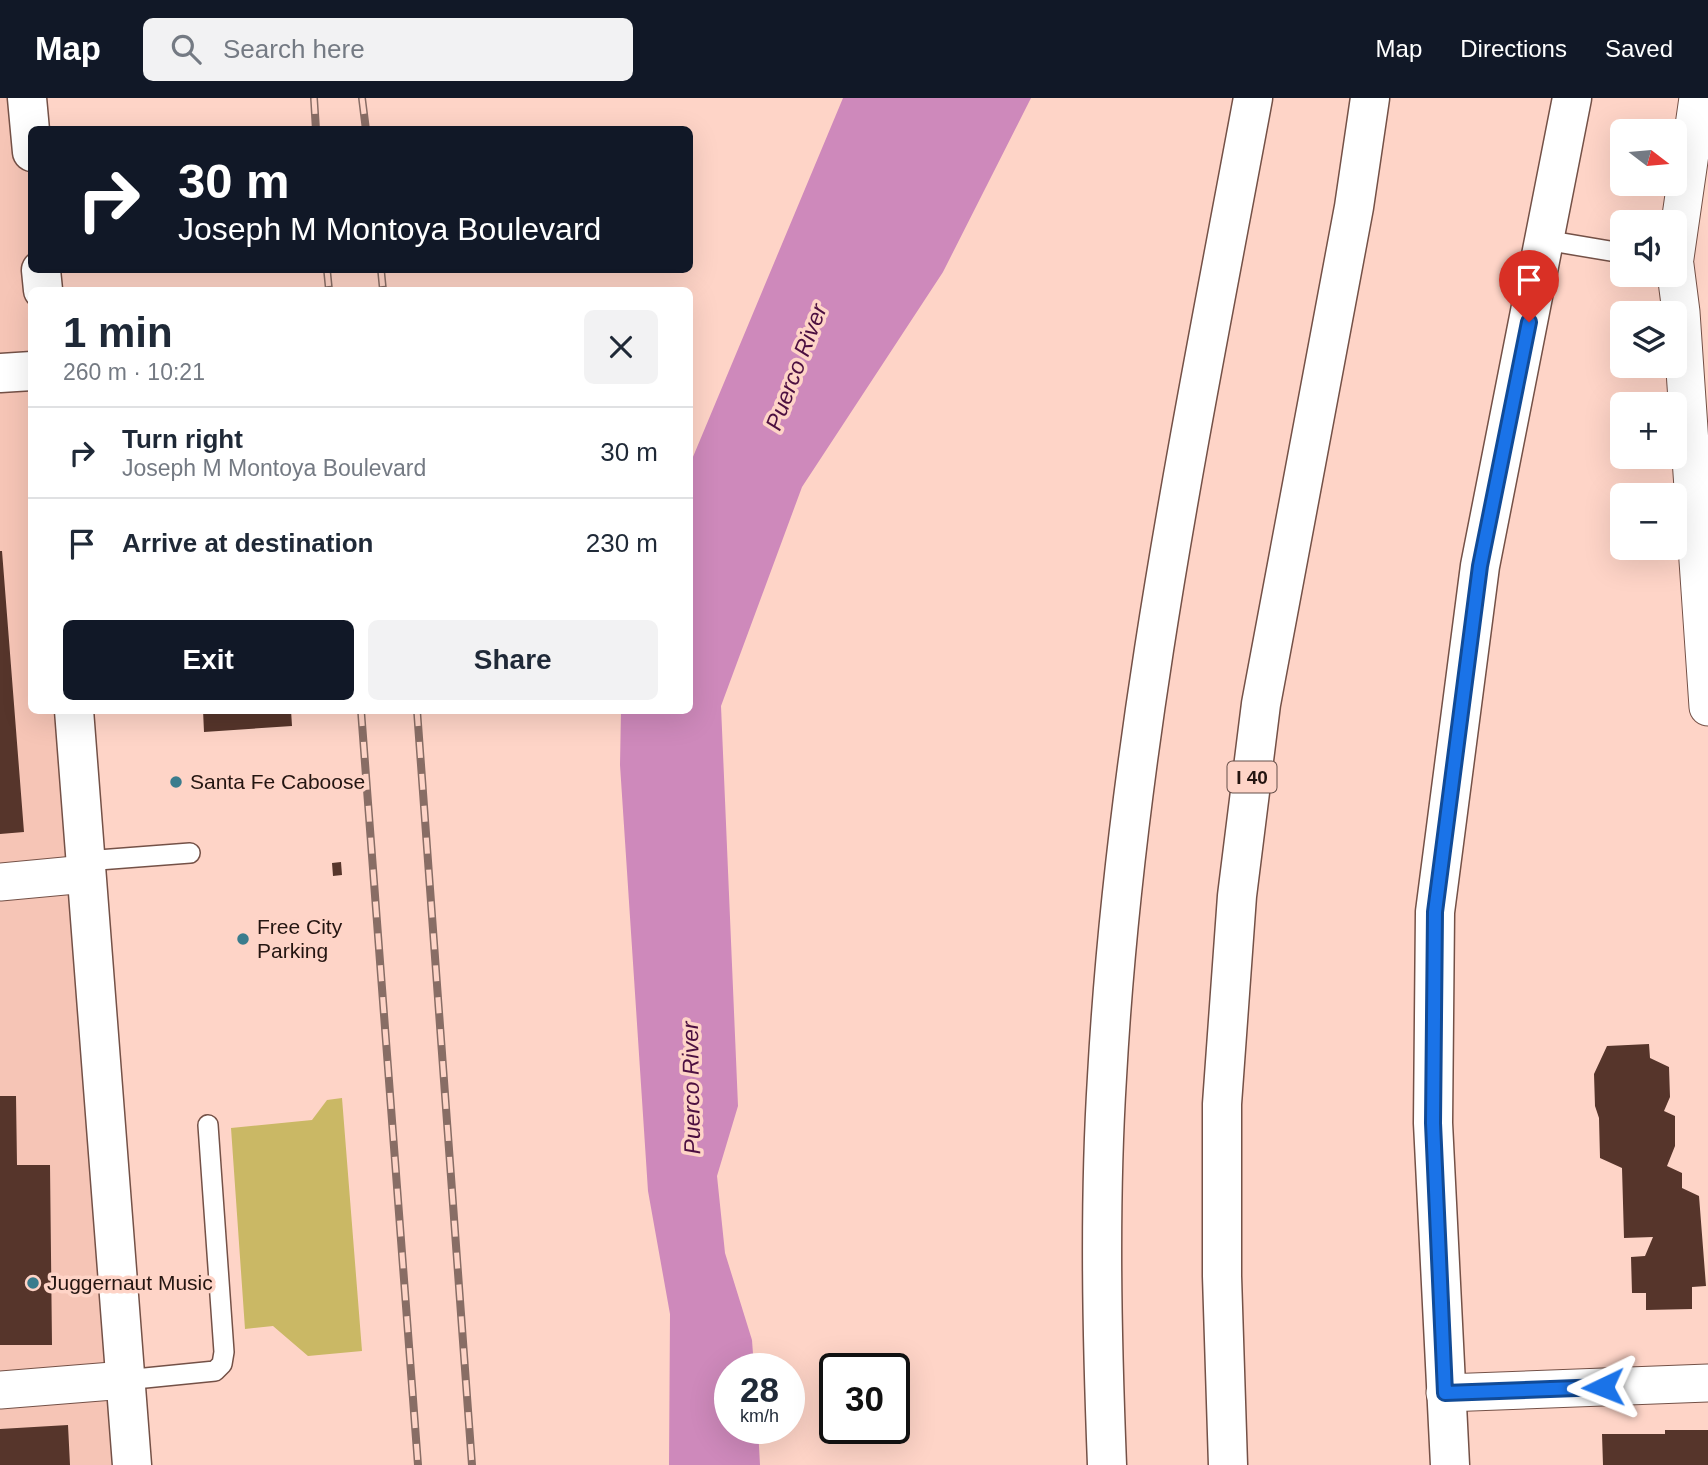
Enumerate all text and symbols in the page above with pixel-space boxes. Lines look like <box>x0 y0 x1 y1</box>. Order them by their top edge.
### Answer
search box <box>143 18 633 81</box>
text: Map <box>35 30 101 67</box>
icon: search <box>167 30 205 68</box>
text: Search here <box>223 34 365 64</box>
text: Map <box>1376 35 1422 62</box>
text: Directions <box>1460 35 1567 62</box>
text: Saved <box>1605 35 1673 62</box>
north arrow <box>1610 119 1687 196</box>
map controls <box>1610 119 1687 560</box>
icon: right <box>63 154 154 245</box>
text: 30 m <box>178 154 290 208</box>
button: sound <box>1610 210 1687 287</box>
text: Joseph M Montoya Boulevard <box>178 211 601 247</box>
pin <box>1499 250 1559 322</box>
icon: arrive <box>1510 261 1548 299</box>
water label: Puerco River <box>760 299 832 434</box>
button: layers <box>1610 301 1687 378</box>
text: 1 min <box>63 309 173 356</box>
button: close <box>584 310 658 384</box>
text: 260 m · 10:21 <box>63 359 205 385</box>
button: + <box>1610 392 1687 469</box>
text: Turn right <box>122 424 243 454</box>
icon: right <box>63 434 101 472</box>
text: 30 m <box>600 437 658 467</box>
text: Joseph M Montoya Boulevard <box>122 455 426 481</box>
button: − <box>1610 483 1687 560</box>
icon: arrive <box>63 525 101 563</box>
text: Arrive at destination <box>122 528 373 558</box>
text: 230 m <box>586 528 658 558</box>
button: Exit <box>63 620 354 700</box>
button: Share <box>368 620 658 700</box>
road number: I 40 <box>1228 762 1276 792</box>
place label: Santa Fe Caboose <box>190 770 365 793</box>
marker: Santa Fe Caboose <box>168 774 184 790</box>
place label: Free City Parking <box>257 915 343 962</box>
marker: Free City Parking <box>235 931 251 947</box>
water label: Puerco River <box>677 1020 705 1155</box>
place label: Juggernaut Music <box>47 1271 213 1294</box>
marker: Juggernaut Music <box>25 1275 41 1291</box>
position arrow <box>1566 1350 1640 1424</box>
speed limit sign: 30 <box>819 1353 910 1444</box>
text: 28 <box>740 1370 779 1409</box>
text: km/h <box>740 1406 779 1426</box>

